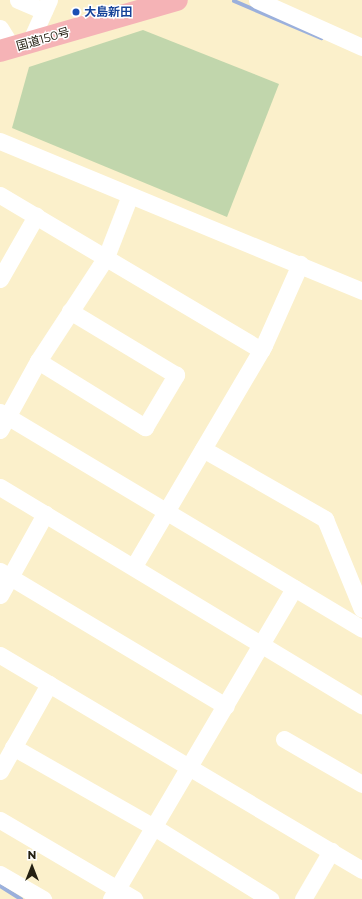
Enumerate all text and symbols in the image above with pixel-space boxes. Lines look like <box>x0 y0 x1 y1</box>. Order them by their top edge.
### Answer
place label: 大島新田 <box>84 5 132 19</box>
marker: 大島新田 <box>71 7 81 17</box>
street label: 国道150号 <box>15 24 71 54</box>
north arrow <box>12 847 52 887</box>
text: N <box>28 848 36 862</box>

